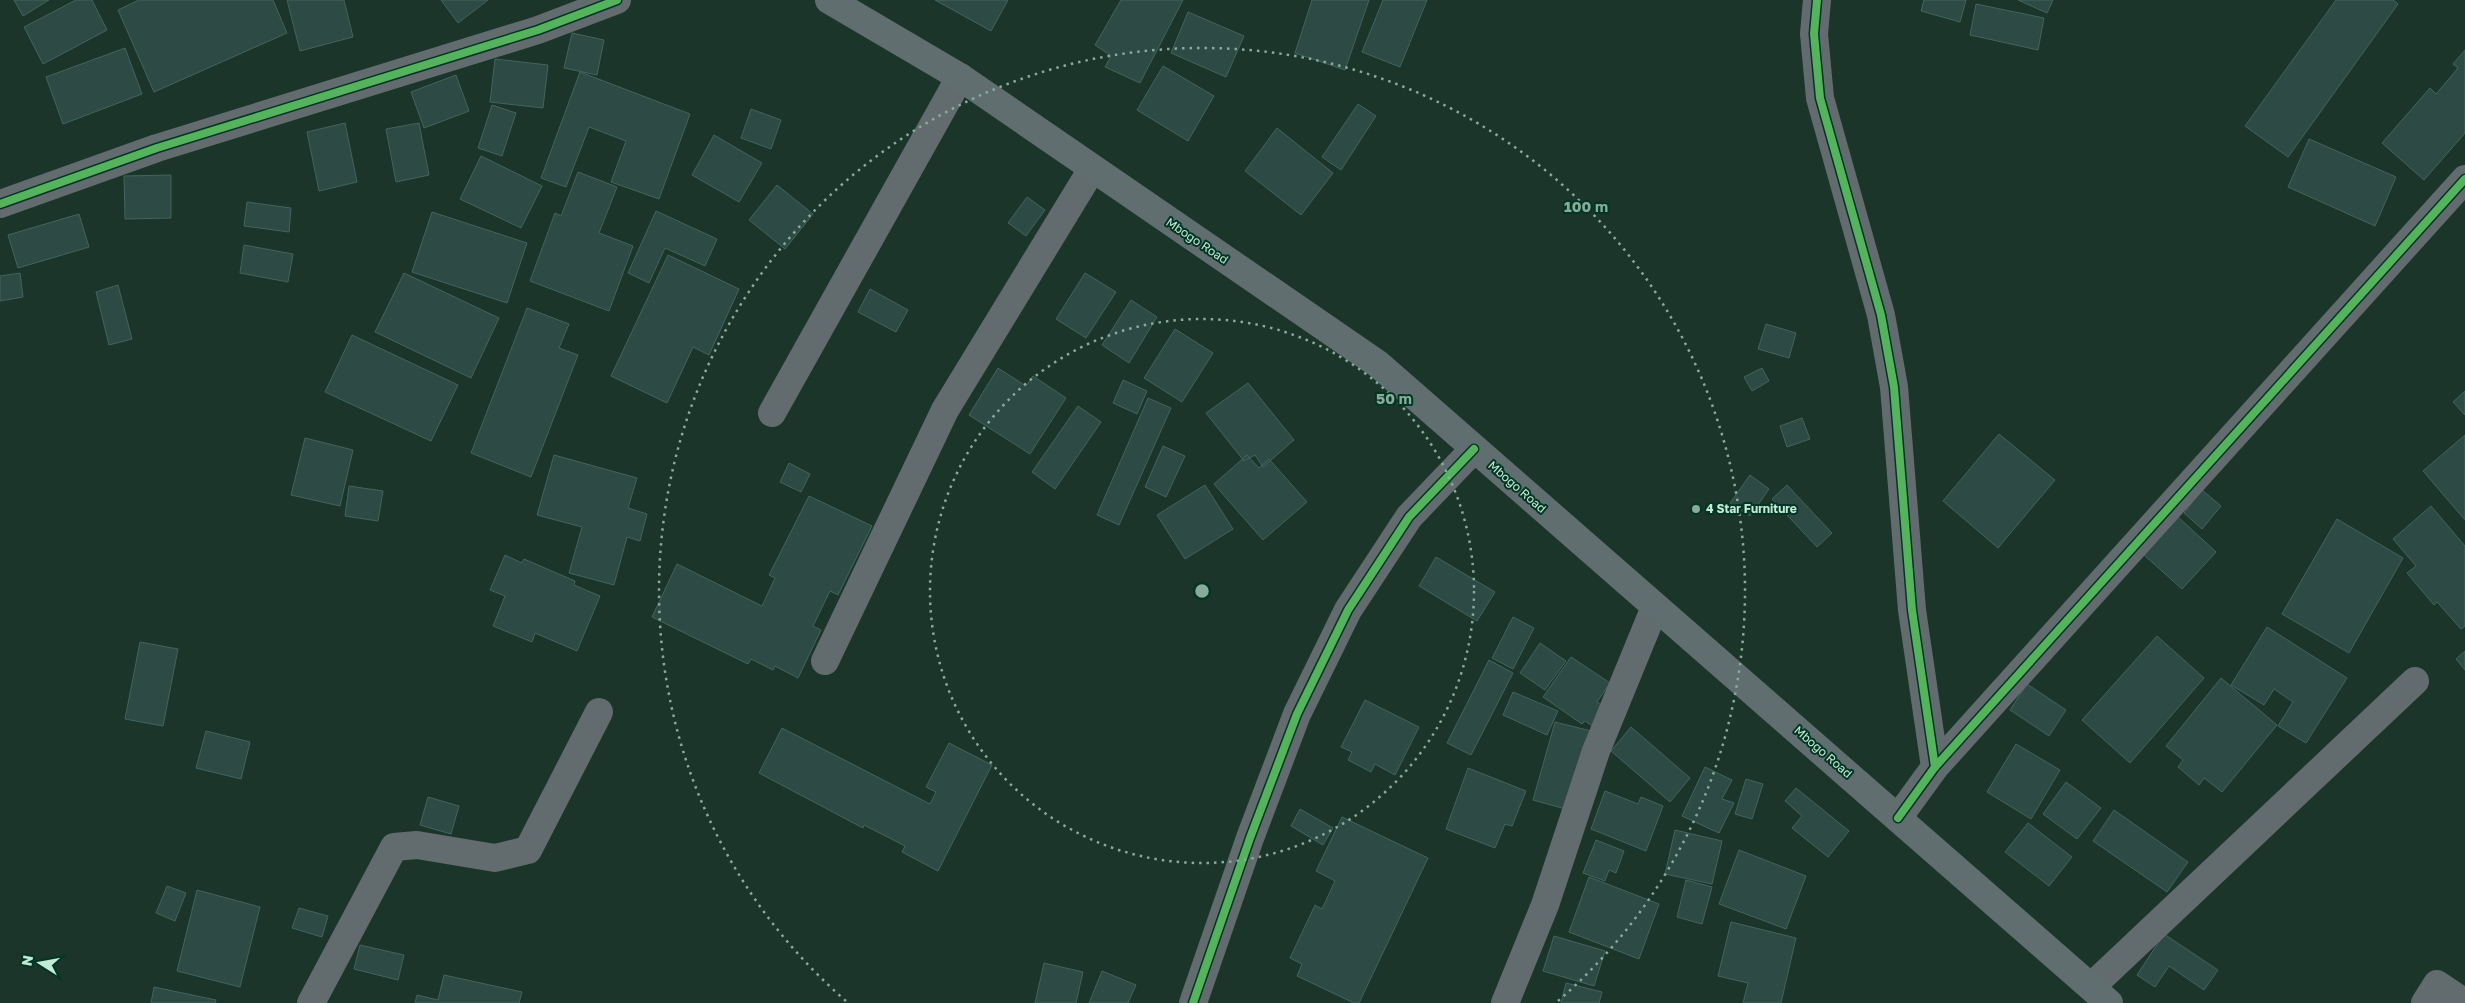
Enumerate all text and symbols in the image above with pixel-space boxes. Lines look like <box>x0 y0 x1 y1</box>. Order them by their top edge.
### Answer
text: 100 m <box>1564 197 1608 215</box>
street label: Mbogo Road <box>1163 214 1231 267</box>
text: 50 m <box>1376 389 1412 407</box>
street label: Mbogo Road <box>1485 457 1549 516</box>
place label: 4 Star Furniture <box>1706 501 1797 516</box>
marker: 4 Star Furniture <box>1690 503 1702 515</box>
centre of rings <box>1193 582 1211 600</box>
street label: Mbogo Road <box>1791 722 1855 781</box>
north arrow <box>15 938 65 988</box>
text: N <box>17 954 36 967</box>

